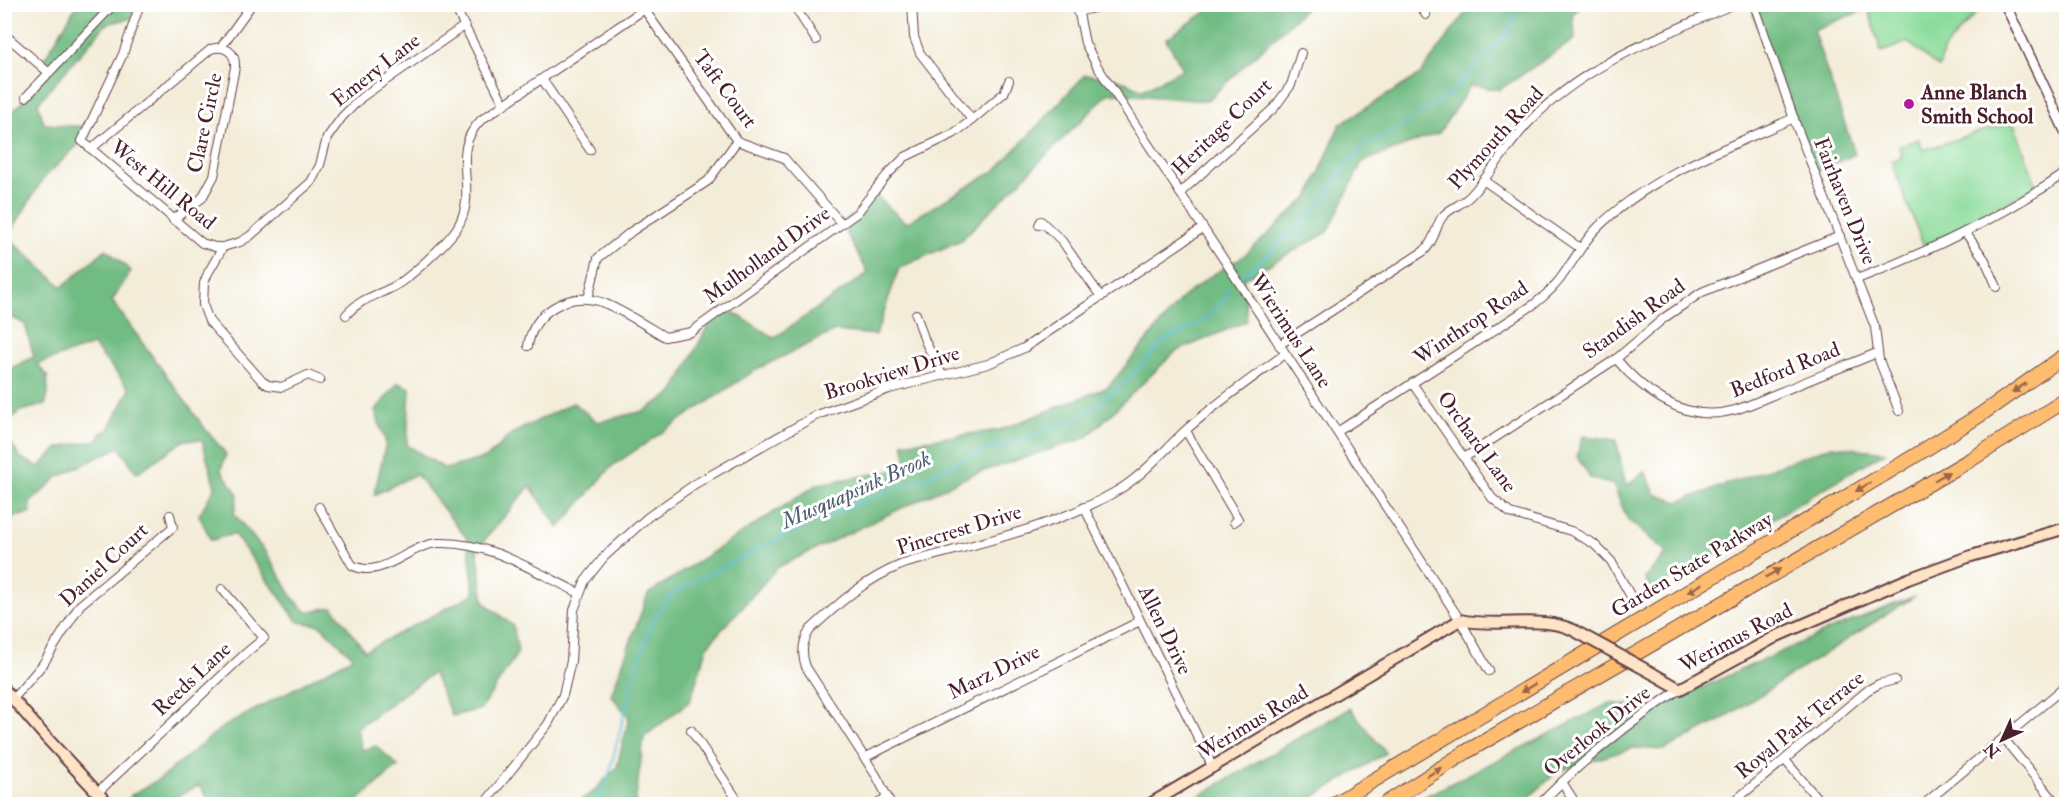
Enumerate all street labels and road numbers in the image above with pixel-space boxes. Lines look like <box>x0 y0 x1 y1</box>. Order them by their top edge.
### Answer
street label: Emery Lane <box>326 27 426 113</box>
street label: Taft Court <box>687 45 763 134</box>
street label: Clare Circle <box>181 70 229 175</box>
street label: Heritage Court <box>1166 72 1278 182</box>
street label: Plymouth Road <box>1442 80 1550 195</box>
street label: West Hill Road <box>104 133 222 236</box>
street label: Fairhaven Drive <box>1807 133 1883 269</box>
street label: Mulholland Drive <box>698 200 836 310</box>
street label: Wierimus Lane <box>1243 268 1338 394</box>
street label: Standish Road <box>1577 272 1691 365</box>
street label: Winthrop Road <box>1408 274 1534 372</box>
street label: Bedford Road <box>1726 336 1844 404</box>
street label: Brookview Drive <box>821 340 963 406</box>
street label: Orchard Lane <box>1431 386 1523 498</box>
street label: Pinecrest Drive <box>893 498 1025 562</box>
street label: Garden State Parkway <box>1606 506 1778 624</box>
street label: Daniel Court <box>54 517 154 613</box>
street label: Allen Drive <box>1131 580 1198 679</box>
street label: Werimus Road <box>1674 597 1798 680</box>
street label: Reeds Lane <box>147 636 237 722</box>
street label: Marz Drive <box>943 638 1045 706</box>
street label: Royal Park Terrace <box>1730 665 1870 785</box>
street label: Werimus Road <box>1192 678 1314 766</box>
street label: Overlook Drive <box>1538 679 1656 783</box>

